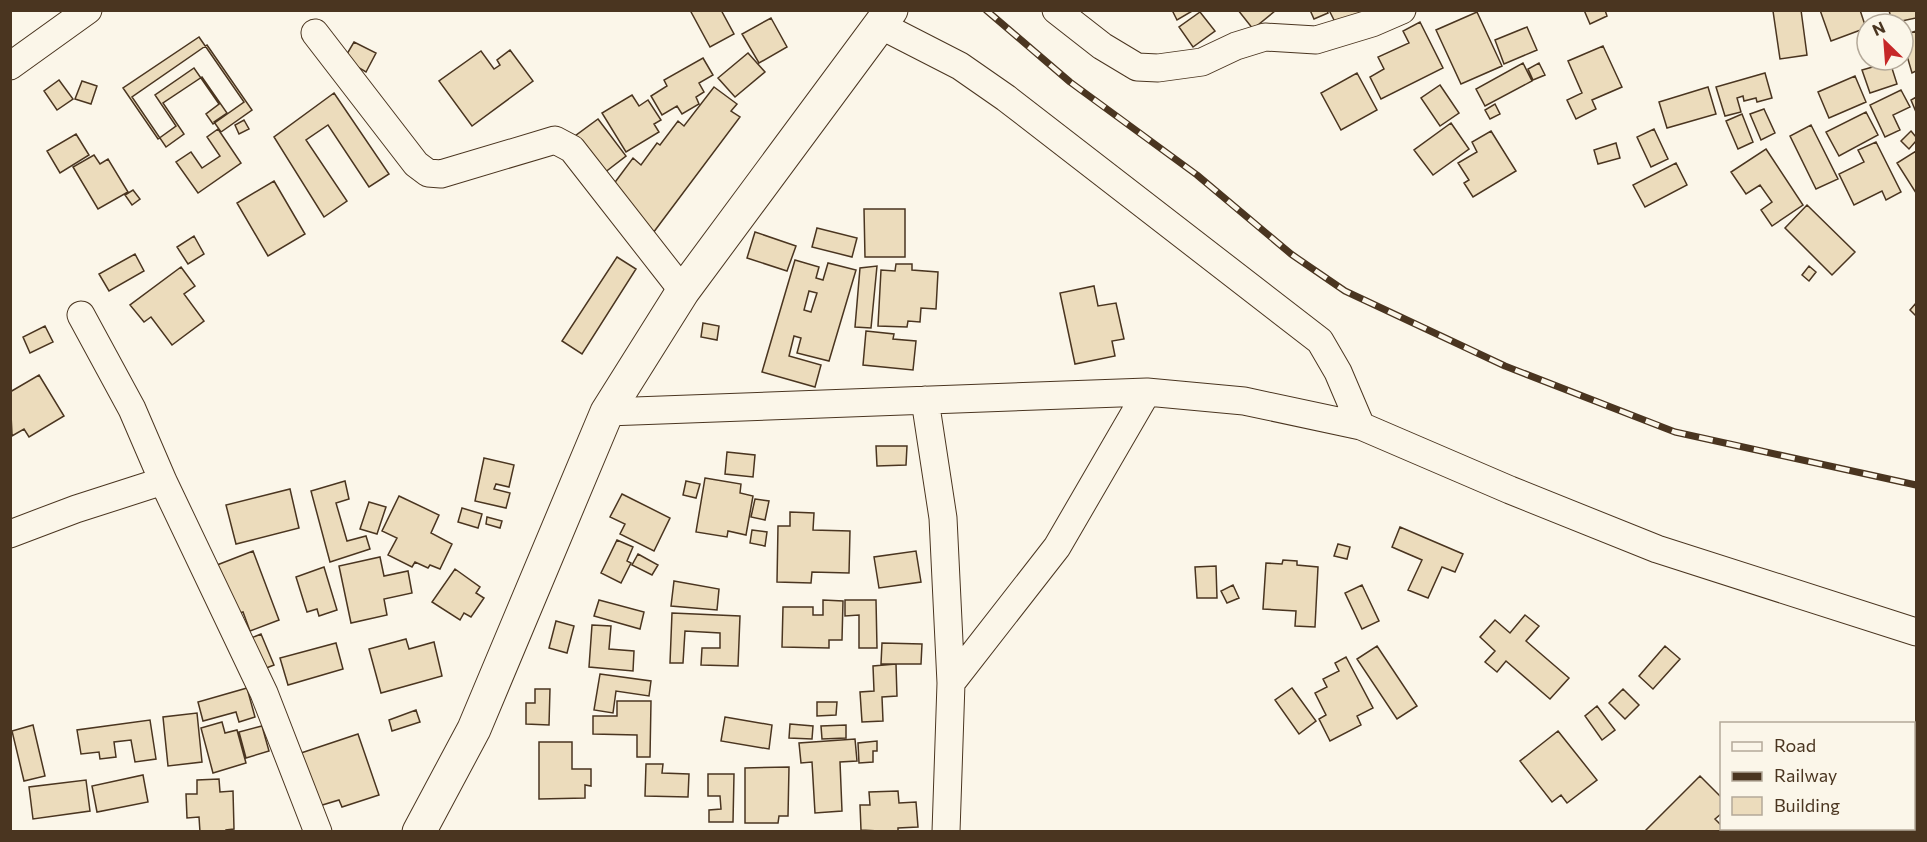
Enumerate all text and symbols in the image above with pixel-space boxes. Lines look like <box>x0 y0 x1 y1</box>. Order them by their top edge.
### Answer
north arrow <box>1855 12 1915 72</box>
text: N <box>1869 17 1888 39</box>
legend <box>1720 722 1915 830</box>
text: Road <box>1774 734 1816 756</box>
text: Railway <box>1774 764 1837 786</box>
text: Building <box>1774 794 1840 816</box>

